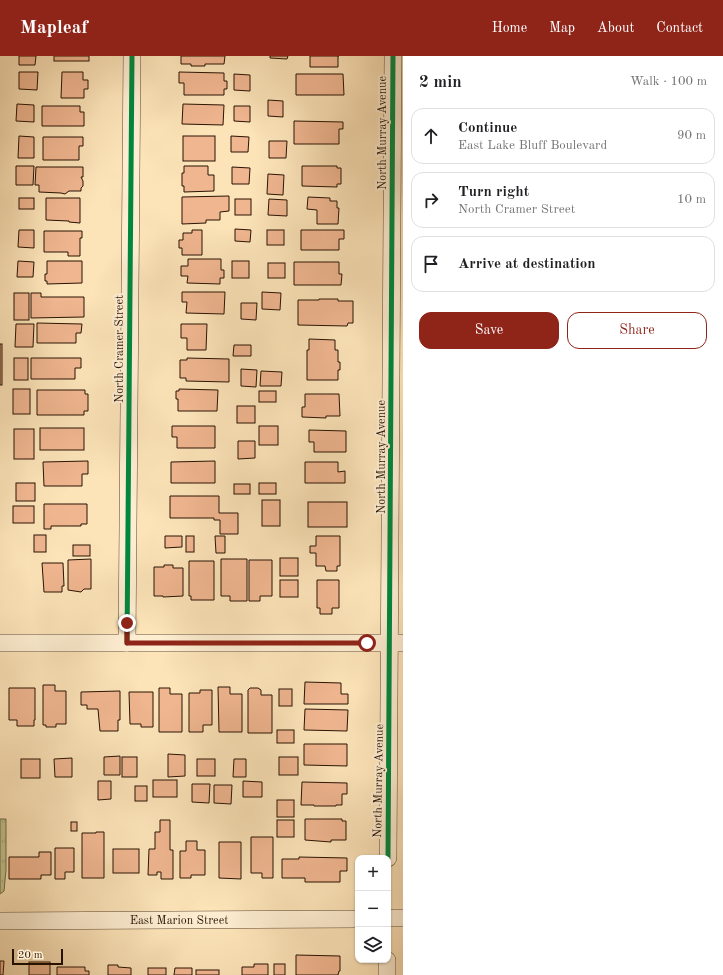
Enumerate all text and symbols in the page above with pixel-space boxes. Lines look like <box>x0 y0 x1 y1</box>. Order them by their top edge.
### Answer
text: Mapleaf <box>20 19 88 38</box>
text: Home <box>492 21 527 35</box>
text: Map <box>549 21 575 35</box>
text: About <box>597 21 634 35</box>
text: Contact <box>656 21 703 35</box>
text: 2 min <box>419 74 462 91</box>
street label: North Murray Avenue <box>377 75 389 190</box>
text: Walk · 100 m <box>630 75 707 88</box>
text: Continue <box>458 121 517 136</box>
icon: ahead <box>420 125 442 147</box>
text: 90 m <box>677 129 706 142</box>
text: East Lake Bluff Boulevard <box>458 139 607 152</box>
text: Turn right <box>458 185 529 200</box>
icon: right <box>420 189 442 211</box>
text: 10 m <box>677 193 706 206</box>
text: North Cramer Street <box>458 203 575 216</box>
icon: arrive <box>420 253 442 275</box>
text: Arrive at destination <box>458 257 596 272</box>
street label: North Cramer Street <box>114 295 126 403</box>
button: Save <box>419 312 559 349</box>
button: Share <box>567 312 707 349</box>
street label: North Murray Avenue <box>376 399 388 514</box>
route end <box>118 614 136 632</box>
route start <box>358 634 376 652</box>
street label: North Murray Avenue <box>372 723 386 838</box>
map controls <box>355 855 391 963</box>
button: + <box>355 855 391 891</box>
button: − <box>355 891 391 927</box>
street label: East Marion Street <box>130 915 228 927</box>
button: layers <box>355 927 391 963</box>
scale bar <box>12 947 63 966</box>
text: 20 m <box>18 950 43 961</box>

